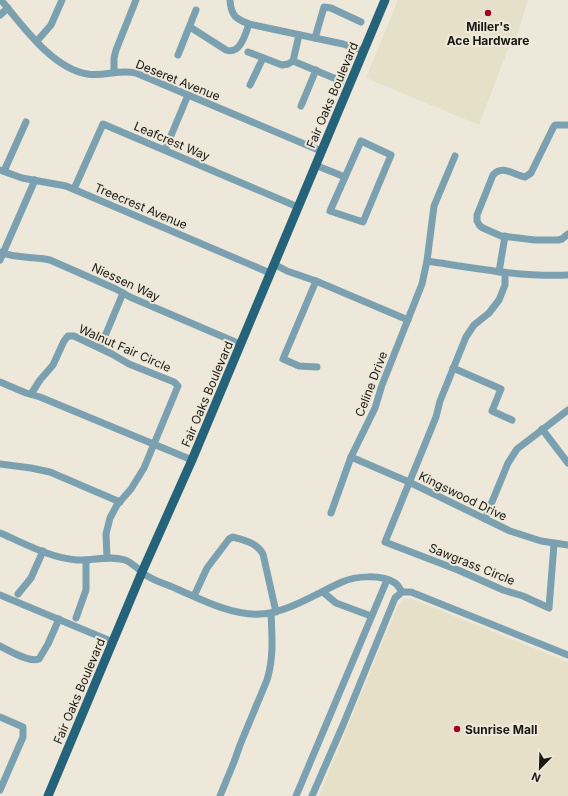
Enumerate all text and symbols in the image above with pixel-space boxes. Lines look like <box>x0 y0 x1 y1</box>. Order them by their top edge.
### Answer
marker: Miller's Ace Hardware <box>483 8 493 18</box>
place label: Miller's Ace Hardware <box>447 19 529 48</box>
street label: Fair Oaks Boulevard <box>303 40 361 150</box>
street label: Deseret Avenue <box>134 56 222 104</box>
street label: Leafcrest Way <box>132 118 212 164</box>
street label: Treecrest Avenue <box>92 180 190 232</box>
street label: Niessen Way <box>89 260 163 304</box>
street label: Walnut Fair Circle <box>77 321 173 375</box>
street label: Fair Oaks Boulevard <box>178 339 236 449</box>
street label: Celine Drive <box>352 349 390 419</box>
street label: Kingswood Drive <box>416 468 510 524</box>
street label: Sawgrass Circle <box>427 540 517 588</box>
street label: Fair Oaks Boulevard <box>50 636 108 746</box>
place label: Sunrise Mall <box>465 722 537 737</box>
marker: Sunrise Mall <box>452 724 462 734</box>
north arrow <box>520 748 560 788</box>
text: N <box>529 769 543 785</box>

